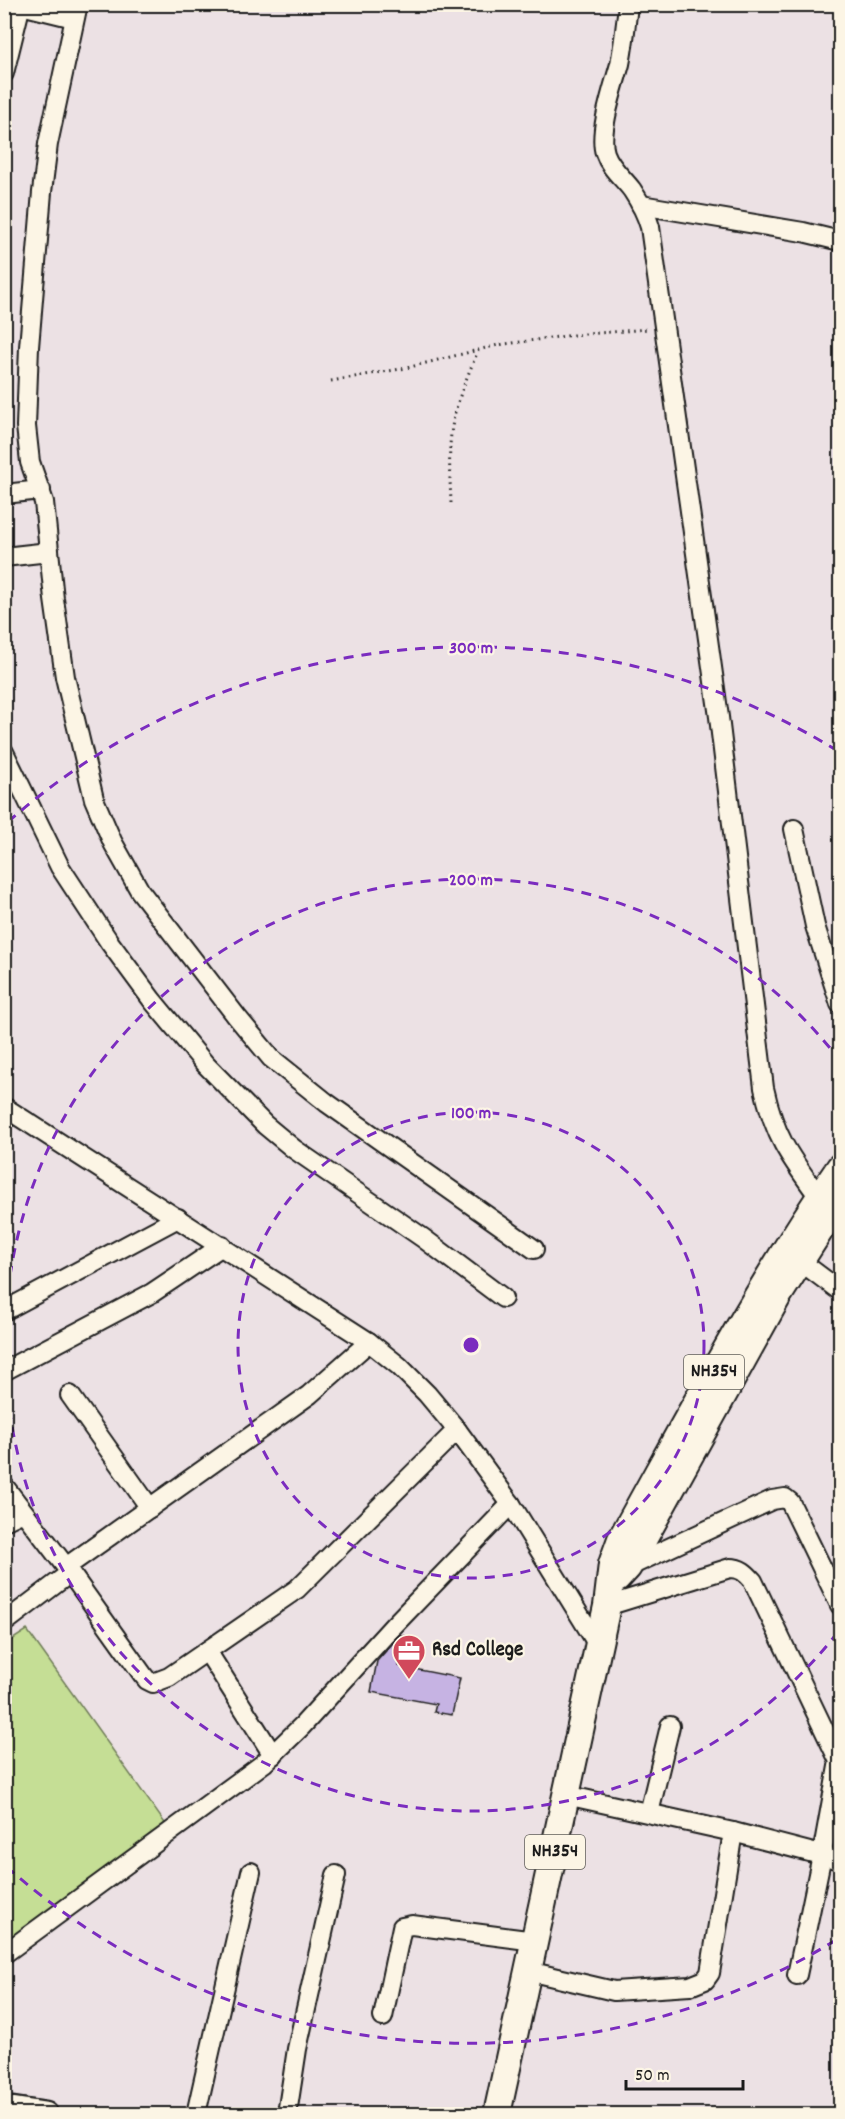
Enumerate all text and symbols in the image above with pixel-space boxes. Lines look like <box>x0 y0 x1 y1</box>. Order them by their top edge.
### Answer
text: 300 m <box>449 637 493 662</box>
text: 200 m <box>449 869 493 894</box>
text: 100 m <box>451 1102 491 1127</box>
centre of rings <box>461 1335 481 1355</box>
road number: NH354 <box>684 1355 744 1389</box>
office icon: Rsd College <box>391 1633 427 1680</box>
place label: Rsd College <box>432 1636 523 1666</box>
road number: NH354 <box>525 1835 585 1869</box>
scale bar <box>626 2053 743 2091</box>
text: 50 m <box>635 2064 670 2089</box>

